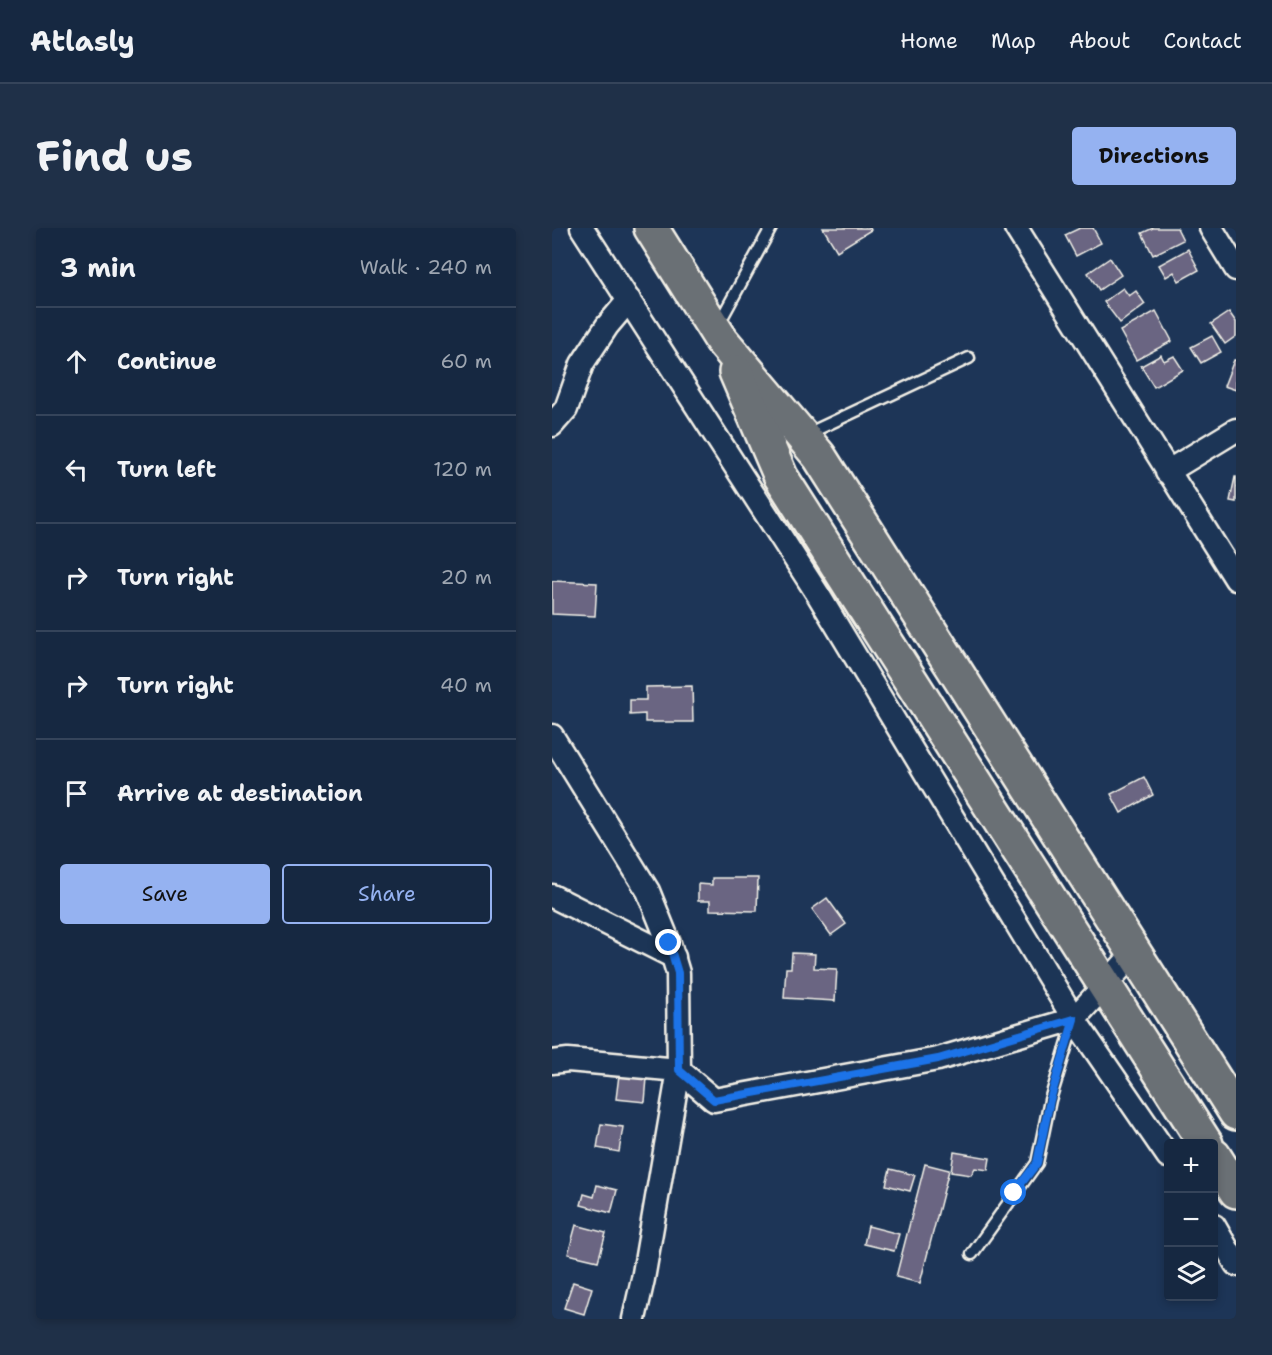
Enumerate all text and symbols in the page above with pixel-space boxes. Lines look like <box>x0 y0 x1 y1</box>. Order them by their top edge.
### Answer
text: Atlasly <box>30 22 135 60</box>
text: Home <box>900 27 958 55</box>
text: Map <box>991 27 1036 55</box>
text: About <box>1069 27 1130 55</box>
text: Contact <box>1163 27 1242 55</box>
button: Directions <box>1072 127 1236 185</box>
text: Find us <box>36 128 193 184</box>
text: 3 min <box>60 250 136 285</box>
text: Walk · 240 m <box>360 254 492 280</box>
icon: ahead <box>60 345 93 378</box>
text: Continue <box>117 347 217 376</box>
text: 60 m <box>440 348 492 374</box>
icon: left <box>60 453 93 486</box>
text: Turn left <box>117 455 216 484</box>
text: 120 m <box>433 456 492 482</box>
icon: right <box>60 561 93 594</box>
text: Turn right <box>117 563 234 592</box>
text: 20 m <box>441 564 492 590</box>
icon: right <box>60 669 93 702</box>
text: Turn right <box>117 671 234 700</box>
text: 40 m <box>440 672 492 698</box>
icon: arrive <box>60 777 93 810</box>
text: Arrive at destination <box>117 779 363 808</box>
button: Save <box>60 864 270 924</box>
button: Share <box>282 864 492 924</box>
route end <box>655 929 681 955</box>
map controls <box>1164 1139 1218 1301</box>
button: + <box>1164 1139 1218 1193</box>
route start <box>1000 1179 1026 1205</box>
button: − <box>1164 1193 1218 1247</box>
button: layers <box>1164 1247 1218 1301</box>

